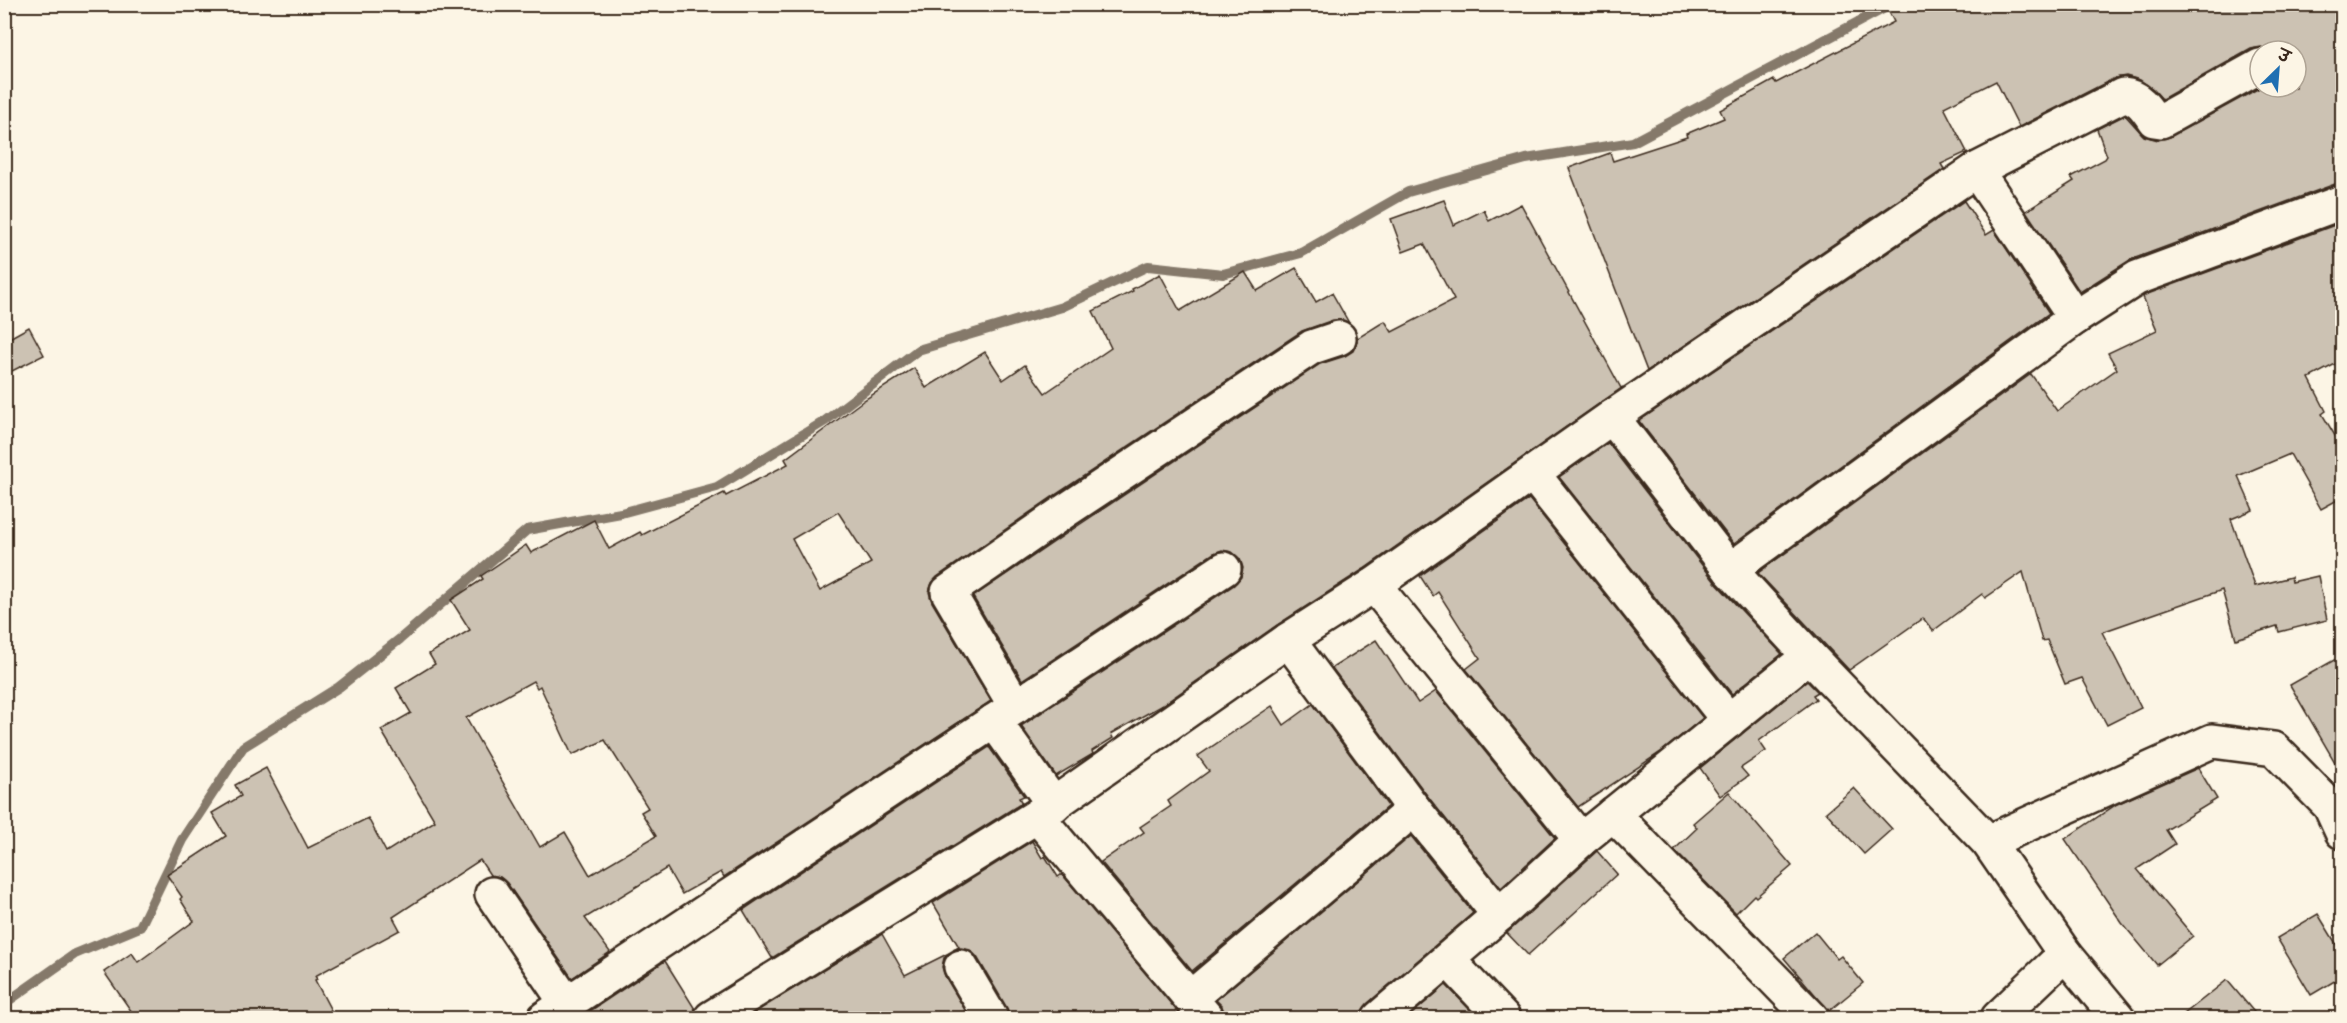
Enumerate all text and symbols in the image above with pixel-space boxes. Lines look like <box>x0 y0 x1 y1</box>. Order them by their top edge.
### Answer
north arrow <box>2248 39 2308 99</box>
text: उ <box>2273 44 2294 68</box>

